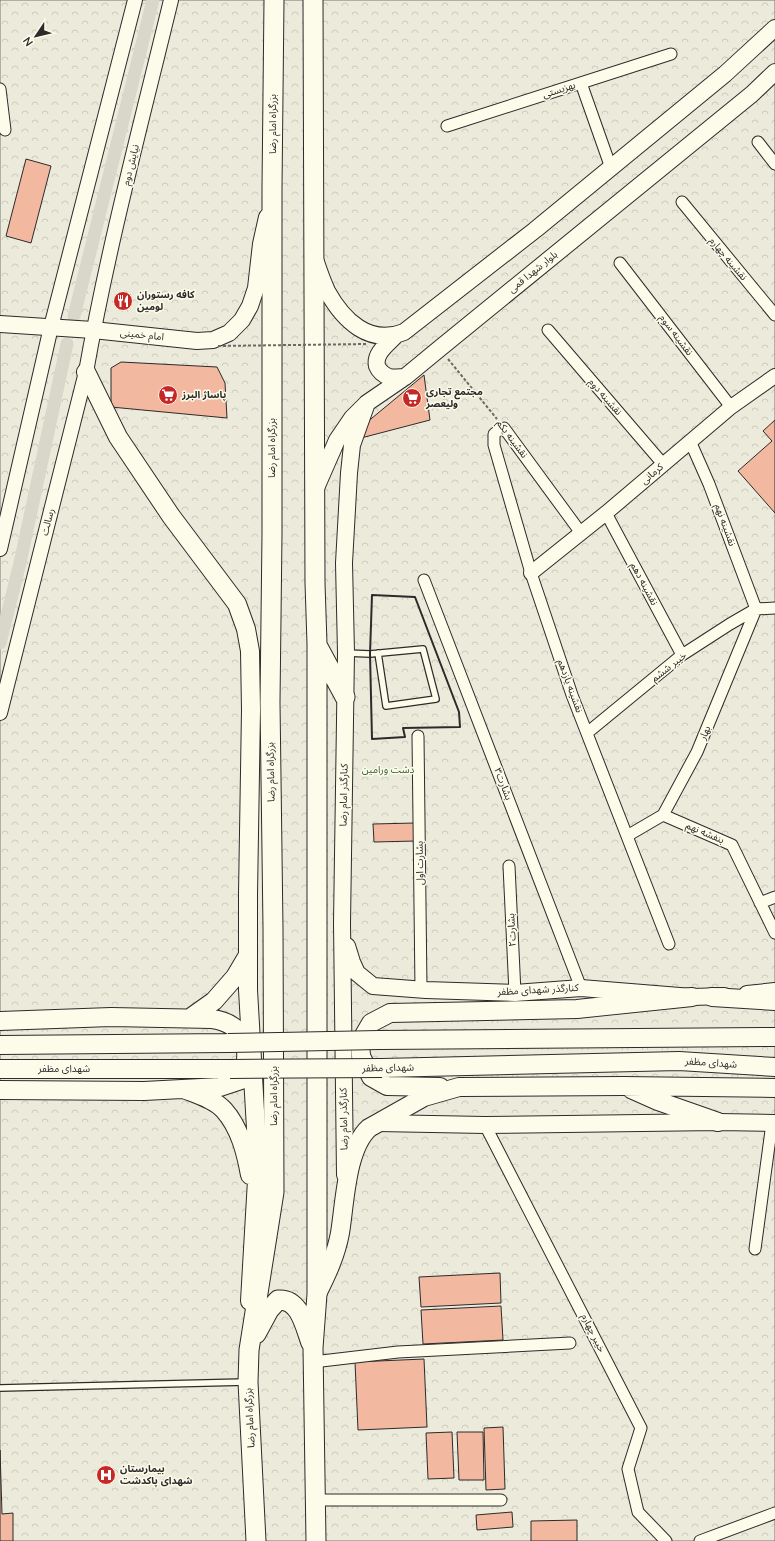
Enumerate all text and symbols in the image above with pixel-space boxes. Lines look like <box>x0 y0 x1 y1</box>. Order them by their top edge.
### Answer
north arrow <box>16 16 56 56</box>
text: N <box>20 34 37 49</box>
street label: بهزیستی <box>541 78 578 102</box>
street label: بزرگراه امام رضا <box>266 94 281 154</box>
street label: نیایش دوم <box>119 143 144 187</box>
street label: نقشینه چهارم <box>705 234 750 285</box>
street label: بلوار شهدا قمی <box>505 248 561 296</box>
place label: کافه رستوران لومین <box>137 288 195 314</box>
restaurant icon: کافه رستوران لومین <box>112 290 134 312</box>
street label: نقشینه سوم <box>655 312 696 359</box>
street label: امام خمینی <box>119 326 165 345</box>
street label: نقشینه دوم <box>584 375 625 419</box>
supermarket icon: پاساژ البرز <box>157 384 179 406</box>
place label: مجتمع تجاری ولیعصر <box>425 385 483 411</box>
supermarket icon: مجتمع تجاری ولیعصر <box>401 387 423 409</box>
place label: پاساژ البرز <box>181 388 226 402</box>
street label: نقشینه یکم <box>493 417 531 461</box>
street label: بزرگراه امام رضا <box>265 418 280 478</box>
street label: کرمانی <box>638 460 667 488</box>
street label: نقشینه نهم <box>711 502 739 548</box>
street label: رسالت <box>38 507 58 537</box>
street label: نقشینه دهم <box>627 560 661 608</box>
street label: خیبر ششم <box>648 649 690 685</box>
street label: نقشینه یازدهم <box>554 657 586 715</box>
street label: بهار <box>695 723 714 743</box>
street label: بزرگراه امام رضا <box>263 742 280 802</box>
street label: کنارگذر امام رضا <box>336 763 353 826</box>
park label: دشت ورامین <box>362 763 415 777</box>
street label: بشارت۳ <box>490 766 516 802</box>
street label: بنفشه نهم <box>684 819 727 847</box>
street label: بشارت اول <box>413 841 427 885</box>
street label: بشارت۲ <box>504 913 520 947</box>
street label: کنارگذر شهدای مظفر <box>496 981 580 999</box>
street label: شهدای مظفر <box>684 1054 738 1072</box>
street label: شهدای مظفر <box>361 1061 414 1075</box>
street label: شهدای مظفر <box>37 1062 90 1076</box>
street label: بزرگراه امام رضا <box>267 1066 282 1126</box>
street label: کنارگذر امام رضا <box>336 1087 353 1150</box>
street label: خیبر چهارم <box>576 1311 609 1355</box>
street label: بزرگراه امام رضا <box>241 1387 260 1448</box>
place label: بیمارستان شهدای پاکدشت <box>120 1462 193 1488</box>
hospital icon: بیمارستان شهدای پاکدشت <box>95 1464 117 1486</box>

